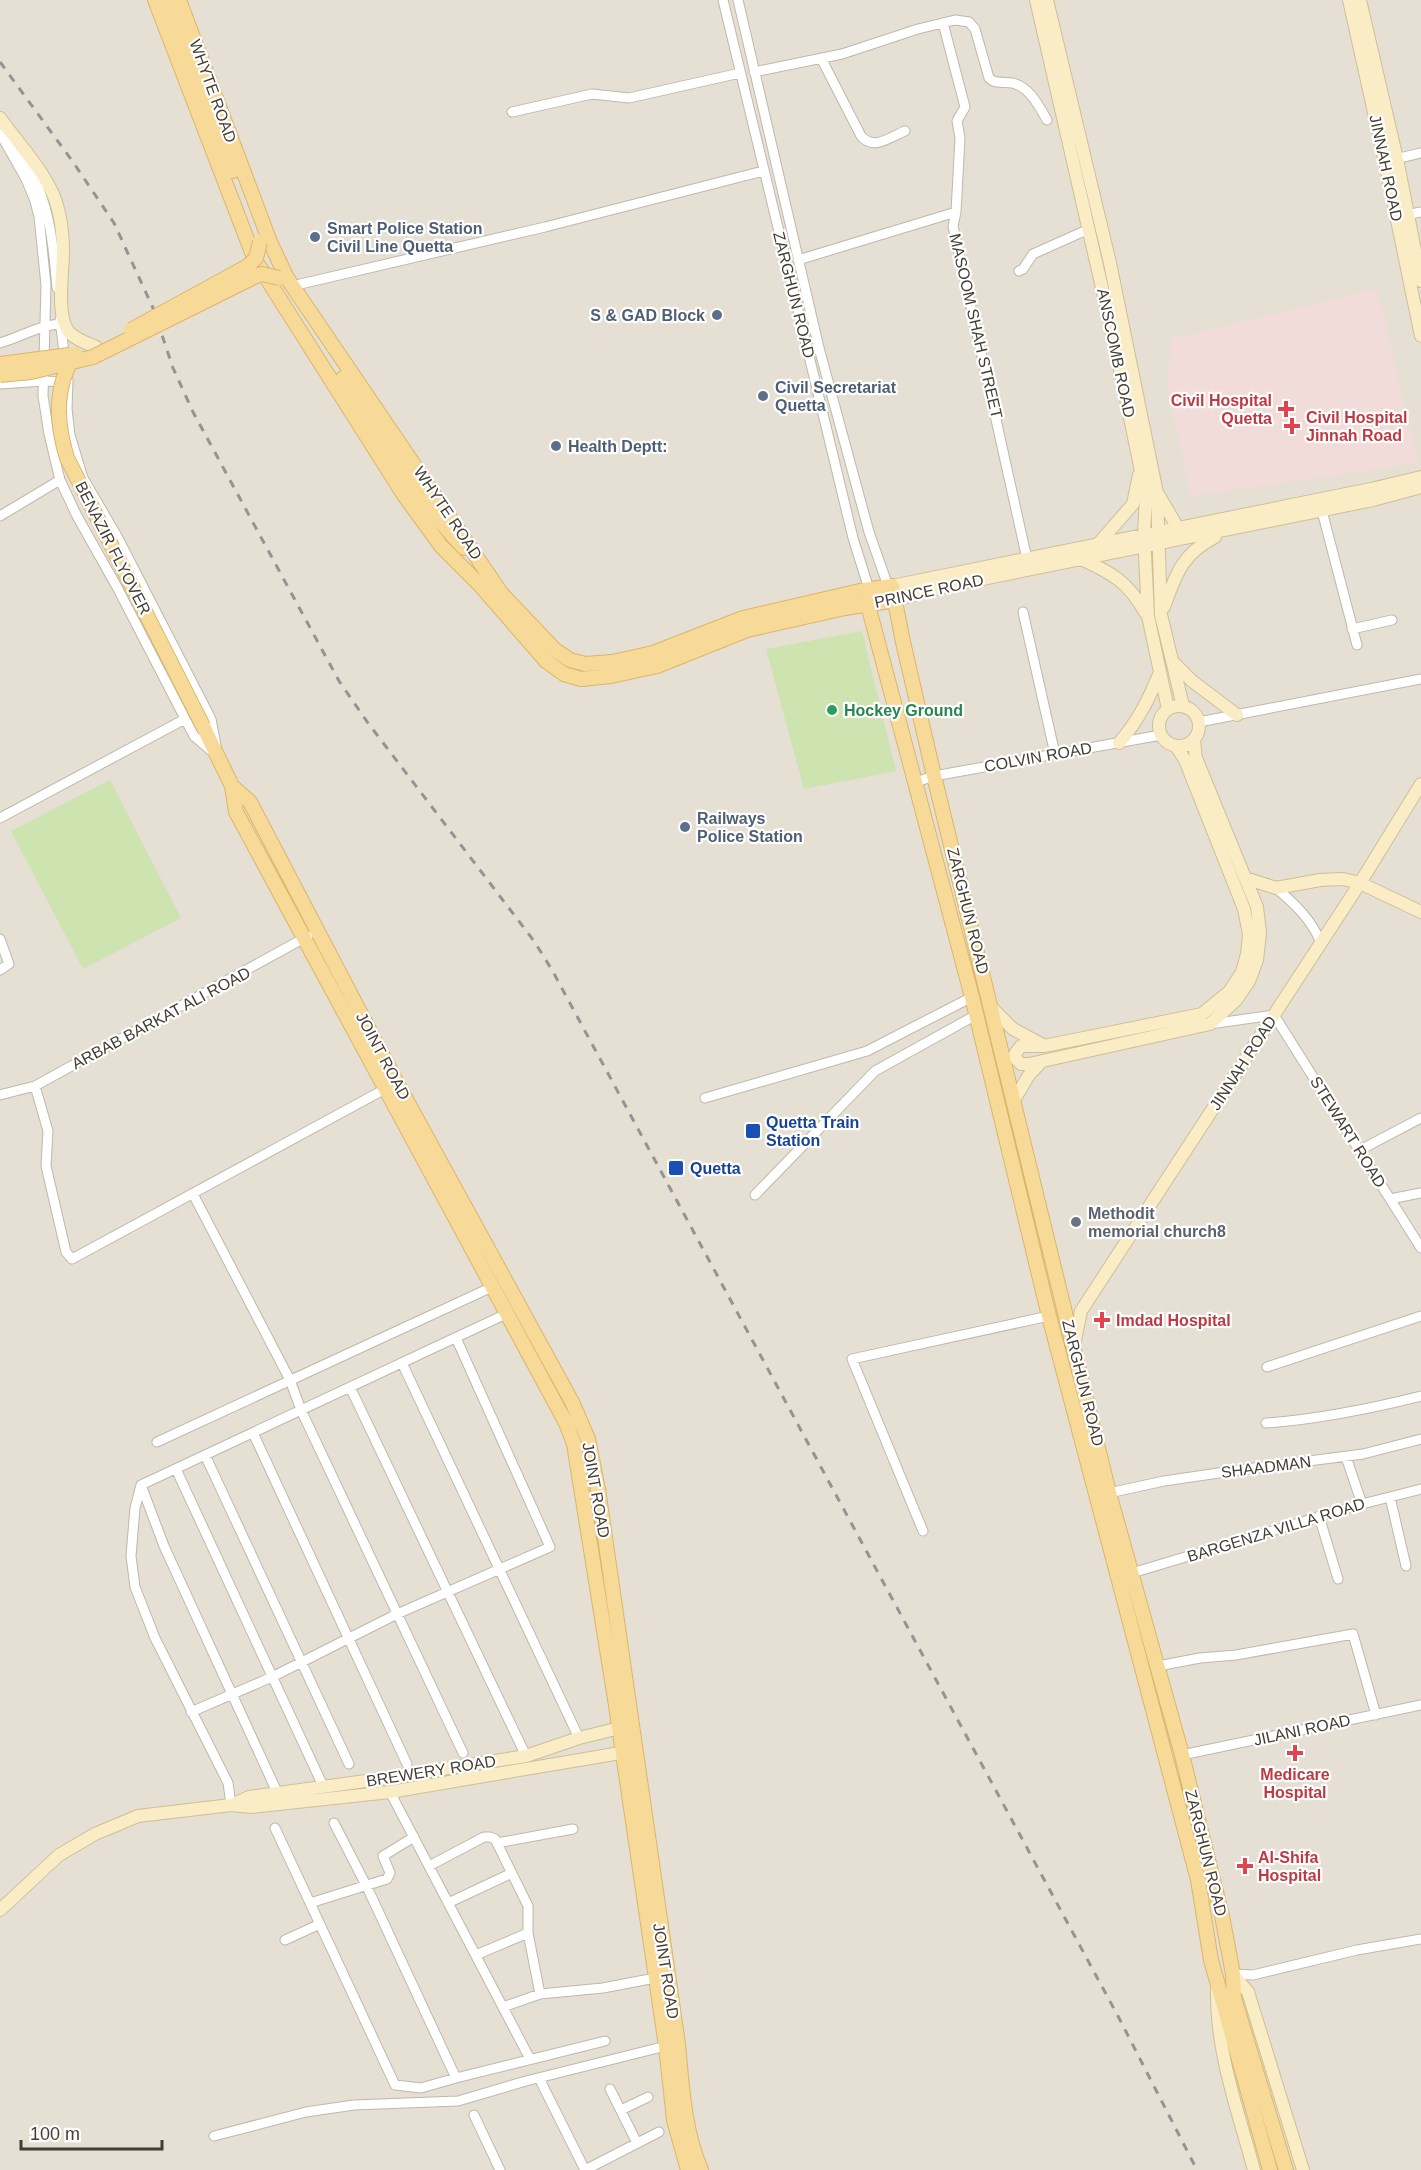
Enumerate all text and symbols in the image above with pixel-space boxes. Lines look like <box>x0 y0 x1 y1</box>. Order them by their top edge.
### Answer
street label: WHYTE ROAD <box>186 37 240 145</box>
street label: JINNAH ROAD <box>1366 113 1406 223</box>
place label: Smart Police Station Civil Line Quetta <box>327 220 483 255</box>
marker: Smart Police Station Civil Line Quetta <box>308 230 322 244</box>
street label: ZARGHUN ROAD <box>770 230 818 360</box>
street label: MASOOM SHAH STREET <box>946 232 1006 420</box>
street label: ANSCOMB ROAD <box>1094 287 1138 419</box>
place label: S & GAD Block <box>590 307 705 324</box>
marker: S & GAD Block <box>710 308 724 322</box>
place label: Civil Secretariat Quetta <box>775 379 897 414</box>
marker: Civil Secretariat Quetta <box>756 389 770 403</box>
place label: Civil Hospital Quetta <box>1171 392 1272 427</box>
marker: Civil Hospital Quetta <box>1277 400 1295 418</box>
place label: Civil Hospital Jinnah Road <box>1306 409 1407 444</box>
marker: Civil Hospital Jinnah Road <box>1283 417 1301 435</box>
place label: Health Deptt: <box>568 438 668 455</box>
marker: Health Deptt: <box>549 439 563 453</box>
street label: WHYTE ROAD <box>411 463 485 563</box>
street label: BENAZIR FLYOVER <box>72 479 154 617</box>
street label: PRINCE ROAD <box>873 571 985 611</box>
place label: Hockey Ground <box>844 702 963 719</box>
marker: Hockey Ground <box>825 703 839 717</box>
street label: COLVIN ROAD <box>983 739 1093 775</box>
place label: Railways Police Station <box>697 810 803 845</box>
marker: Railways Police Station <box>678 820 692 834</box>
street label: ZARGHUN ROAD <box>944 846 992 976</box>
street label: ARBAB BARKAT ALI ROAD <box>69 964 253 1072</box>
street label: JOINT ROAD <box>353 1009 413 1103</box>
street label: JINNAH ROAD <box>1206 1013 1280 1113</box>
street label: STEWART ROAD <box>1307 1073 1389 1191</box>
place label: Quetta Train Station <box>766 1114 859 1149</box>
marker: Quetta Train Station <box>744 1122 762 1140</box>
marker: Quetta <box>667 1159 685 1177</box>
place label: Quetta <box>690 1160 741 1177</box>
place label: Methodit memorial church8 <box>1088 1205 1226 1240</box>
marker: Methodit memorial church8 <box>1069 1215 1083 1229</box>
marker: Imdad Hospital <box>1093 1311 1111 1329</box>
place label: Imdad Hospital <box>1116 1312 1231 1329</box>
street label: ZARGHUN ROAD <box>1059 1318 1107 1448</box>
street label: JOINT ROAD <box>579 1441 613 1539</box>
street label: SHAADMAN <box>1220 1453 1312 1481</box>
street label: BARGENZA VILLA ROAD <box>1185 1495 1367 1565</box>
street label: JILANI ROAD <box>1252 1711 1352 1749</box>
marker: Medicare Hospital <box>1286 1744 1304 1762</box>
street label: BREWERY ROAD <box>365 1752 497 1790</box>
place label: Medicare Hospital <box>1260 1766 1330 1801</box>
street label: ZARGHUN ROAD <box>1182 1788 1230 1918</box>
place label: Al-Shifa Hospital <box>1258 1849 1321 1884</box>
marker: Al-Shifa Hospital <box>1236 1857 1254 1875</box>
street label: JOINT ROAD <box>650 1922 682 2020</box>
scale bar <box>21 2113 162 2151</box>
text: 100 m <box>30 2124 80 2144</box>

